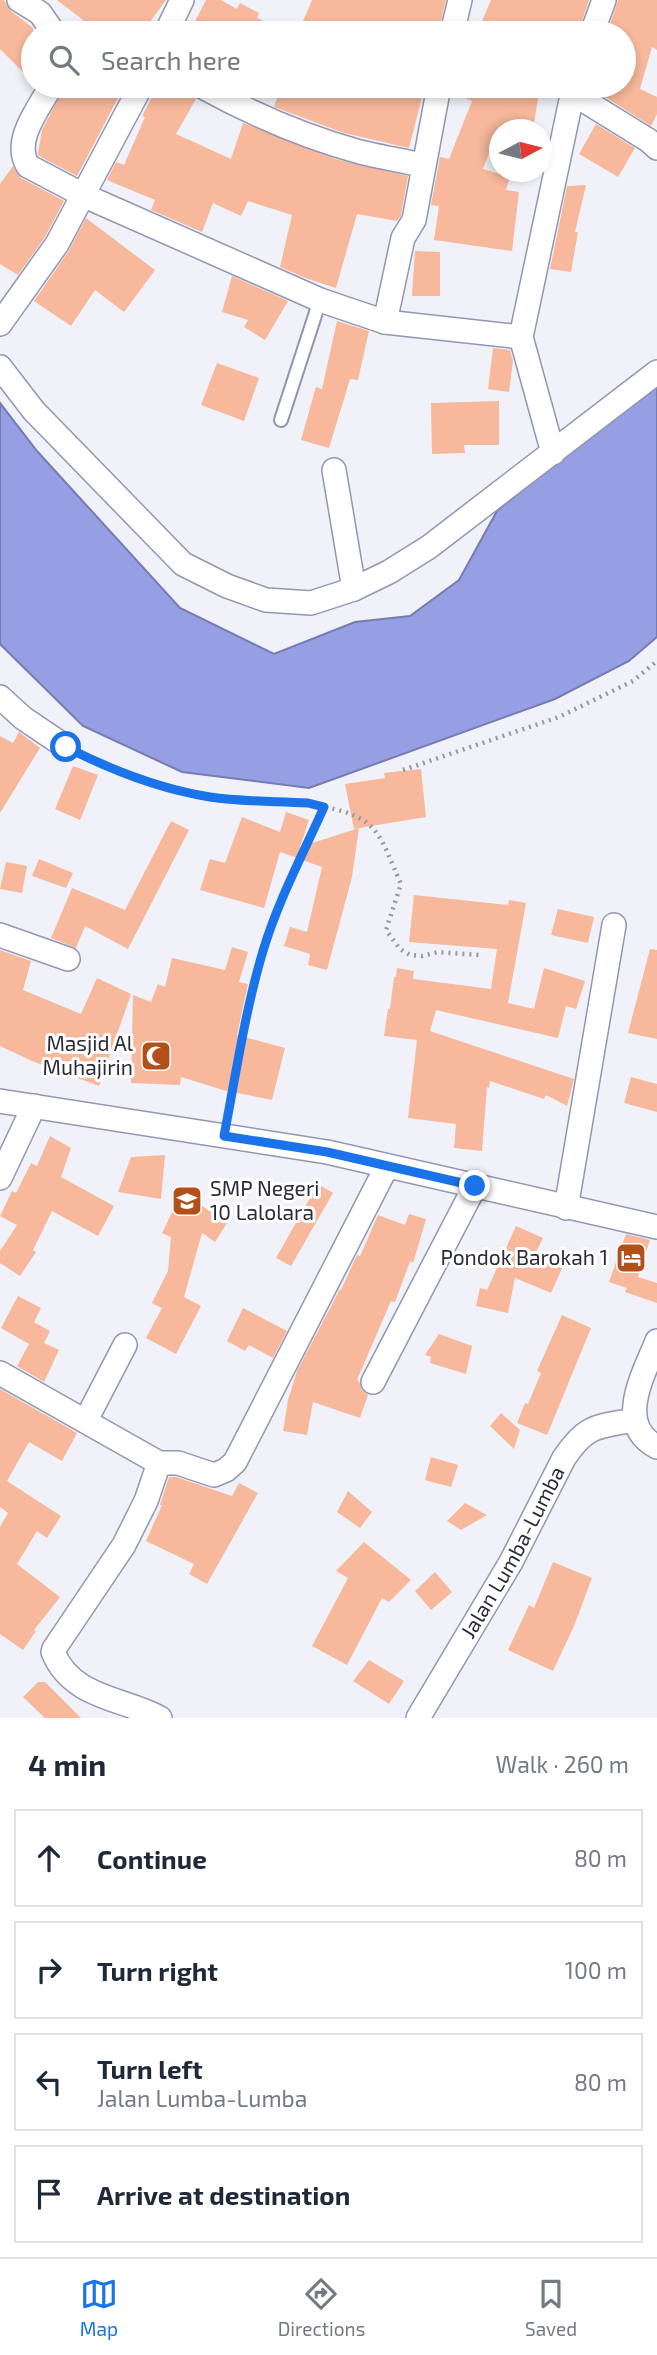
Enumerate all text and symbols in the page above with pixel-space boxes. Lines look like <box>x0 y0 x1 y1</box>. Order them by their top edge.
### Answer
search box <box>21 21 636 98</box>
icon: search <box>45 41 83 79</box>
text: Search here <box>101 44 241 75</box>
north arrow <box>489 119 552 182</box>
route start <box>50 731 81 762</box>
place label: Masjid Al Muhajirin <box>43 1030 134 1080</box>
mosque icon: Masjid Al Muhajirin <box>139 1039 173 1073</box>
route end <box>459 1170 490 1201</box>
place label: SMP Negeri 10 Lalolara <box>210 1175 320 1224</box>
school or university icon: SMP Negeri 10 Lalolara <box>170 1184 204 1218</box>
hotel icon: Pondok Barokah 1 <box>614 1241 648 1275</box>
place label: Pondok Barokah 1 <box>440 1244 608 1269</box>
street label: Jalan Lumba-Lumba <box>455 1462 569 1642</box>
text: 4 min <box>28 1746 106 1782</box>
text: Walk · 260 m <box>496 1750 629 1778</box>
icon: ahead <box>30 1839 68 1877</box>
text: Continue <box>97 1843 207 1874</box>
text: 80 m <box>574 1844 627 1872</box>
icon: right <box>30 1951 68 1989</box>
text: Turn right <box>97 1955 218 1986</box>
text: 100 m <box>565 1956 627 1984</box>
text: Turn left <box>97 2053 203 2084</box>
icon: left <box>30 2063 68 2101</box>
text: 80 m <box>574 2068 627 2096</box>
text: Jalan Lumba-Lumba <box>97 2084 307 2112</box>
icon: arrive <box>30 2175 68 2213</box>
text: Arrive at destination <box>97 2179 350 2210</box>
tab: Map <box>80 2275 118 2340</box>
tab: Directions <box>278 2275 365 2340</box>
tab: Saved <box>525 2275 577 2340</box>

